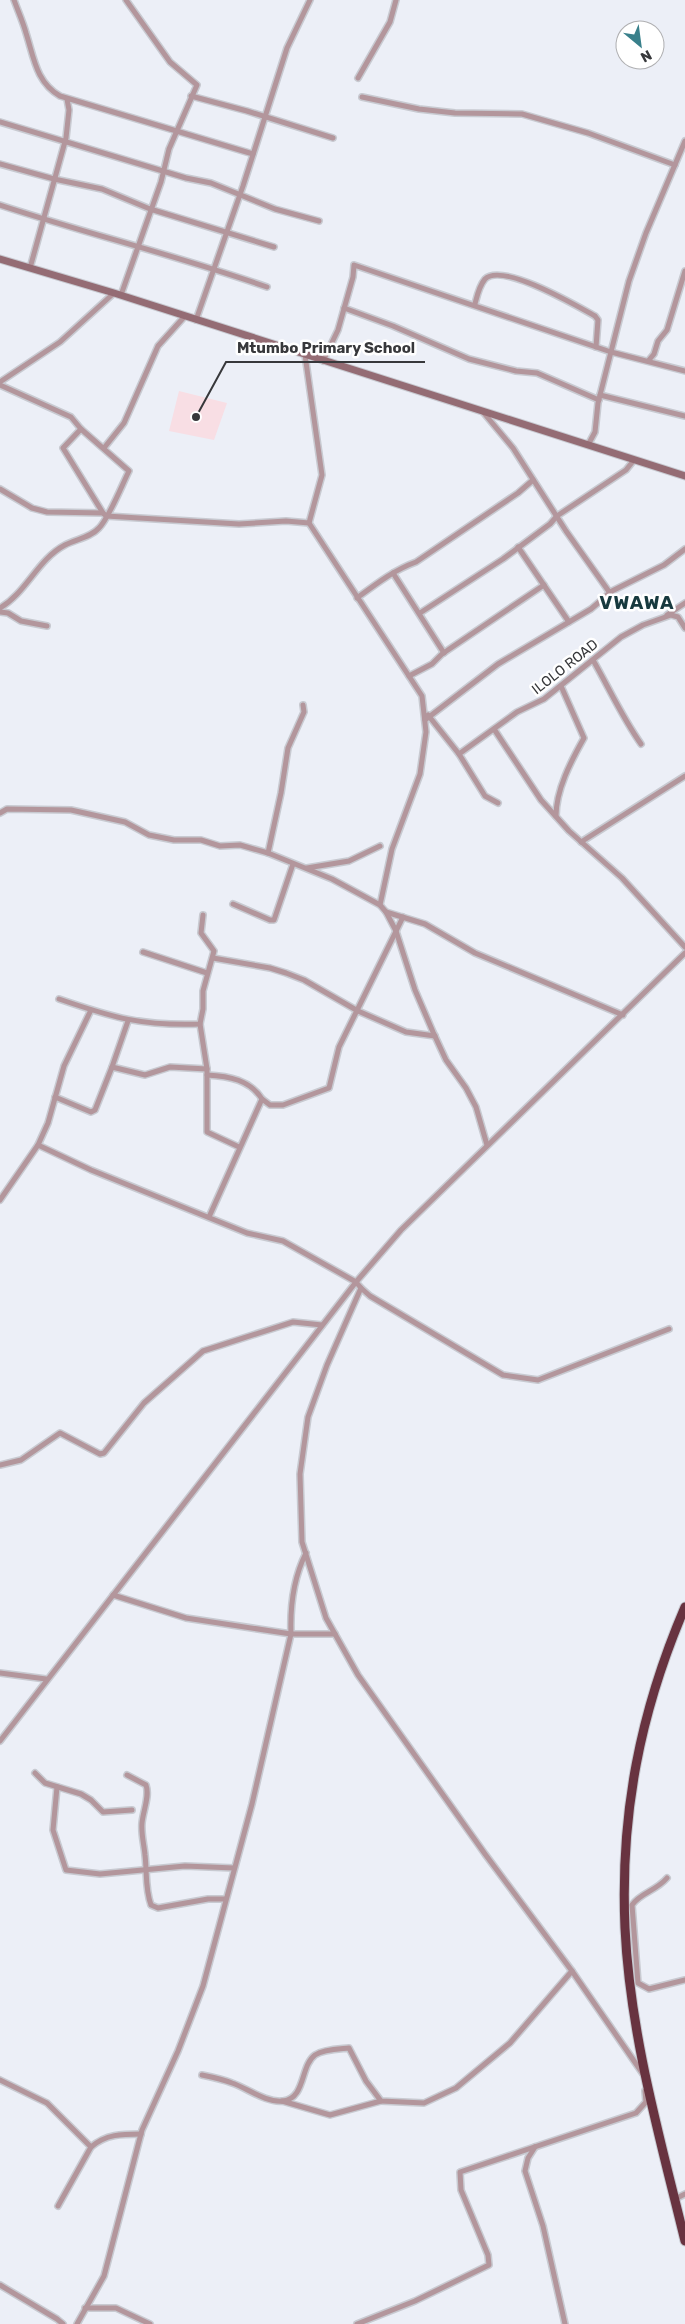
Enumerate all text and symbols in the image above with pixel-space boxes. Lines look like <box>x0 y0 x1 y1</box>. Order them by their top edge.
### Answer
north arrow <box>615 20 665 70</box>
text: N <box>638 46 655 66</box>
callout: Mtumbo Primary School <box>226 332 425 362</box>
text: Mtumbo Primary School <box>237 339 415 357</box>
district label: VWAWA <box>599 591 675 614</box>
street label: ILOLO ROAD <box>529 636 601 698</box>

